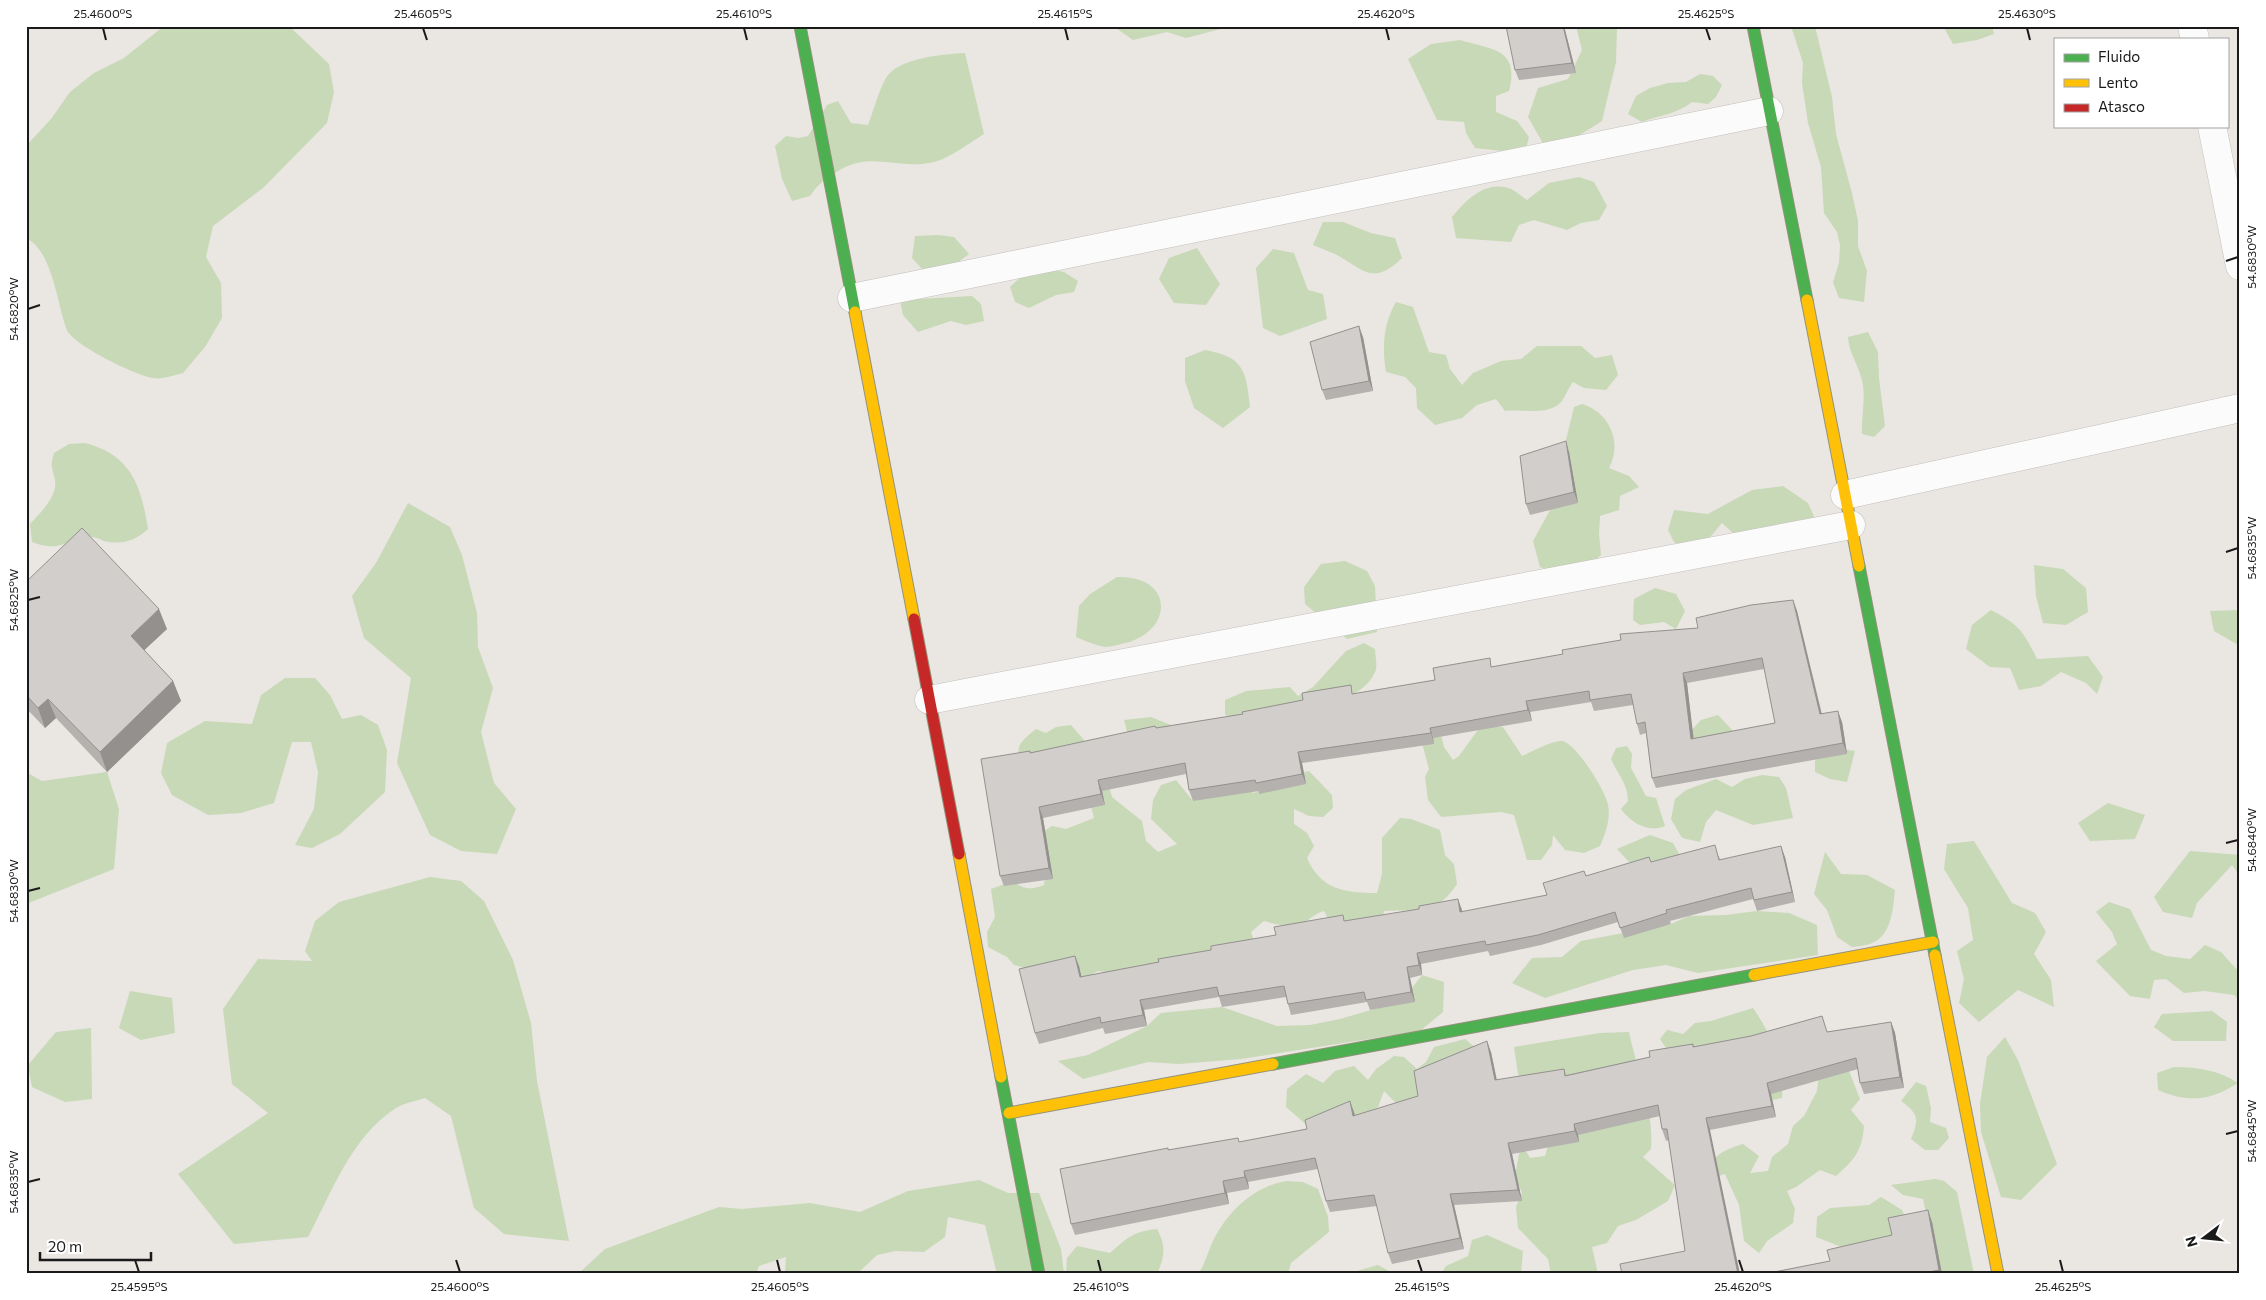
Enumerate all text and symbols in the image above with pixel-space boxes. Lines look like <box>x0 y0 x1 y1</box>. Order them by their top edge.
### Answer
text: 25.4600°S <box>74 6 132 20</box>
text: 25.4605°S <box>394 6 452 20</box>
text: 25.4610°S <box>716 6 772 20</box>
text: 25.4615°S <box>1037 6 1093 20</box>
text: 25.4620°S <box>1357 6 1415 20</box>
text: 25.4625°S <box>1678 6 1734 20</box>
text: 25.4630°S <box>1998 6 2056 20</box>
legend <box>2054 38 2228 128</box>
text: Fluido <box>2098 47 2140 65</box>
text: Lento <box>2098 73 2138 91</box>
text: Atasco <box>2098 97 2145 115</box>
text: 54.6830°W <box>2244 225 2258 289</box>
text: 54.6820°W <box>6 277 20 341</box>
text: 54.6835°W <box>2244 517 2258 579</box>
text: 54.6825°W <box>6 569 20 631</box>
text: 54.6840°W <box>2244 808 2258 872</box>
text: 54.6830°W <box>6 859 20 923</box>
text: 54.6845°W <box>2244 1099 2258 1163</box>
text: 54.6835°W <box>6 1151 20 1213</box>
north arrow <box>2178 1212 2228 1262</box>
scale bar <box>40 1230 151 1262</box>
text: N <box>2181 1234 2201 1249</box>
text: 20 m <box>48 1237 82 1255</box>
text: 25.4595°S <box>111 1279 167 1293</box>
text: 25.4600°S <box>431 1279 489 1293</box>
text: 25.4605°S <box>751 1279 809 1293</box>
text: 25.4610°S <box>1073 1279 1129 1293</box>
text: 25.4615°S <box>1394 1279 1450 1293</box>
text: 25.4620°S <box>1714 1279 1772 1293</box>
text: 25.4625°S <box>2035 1279 2091 1293</box>

